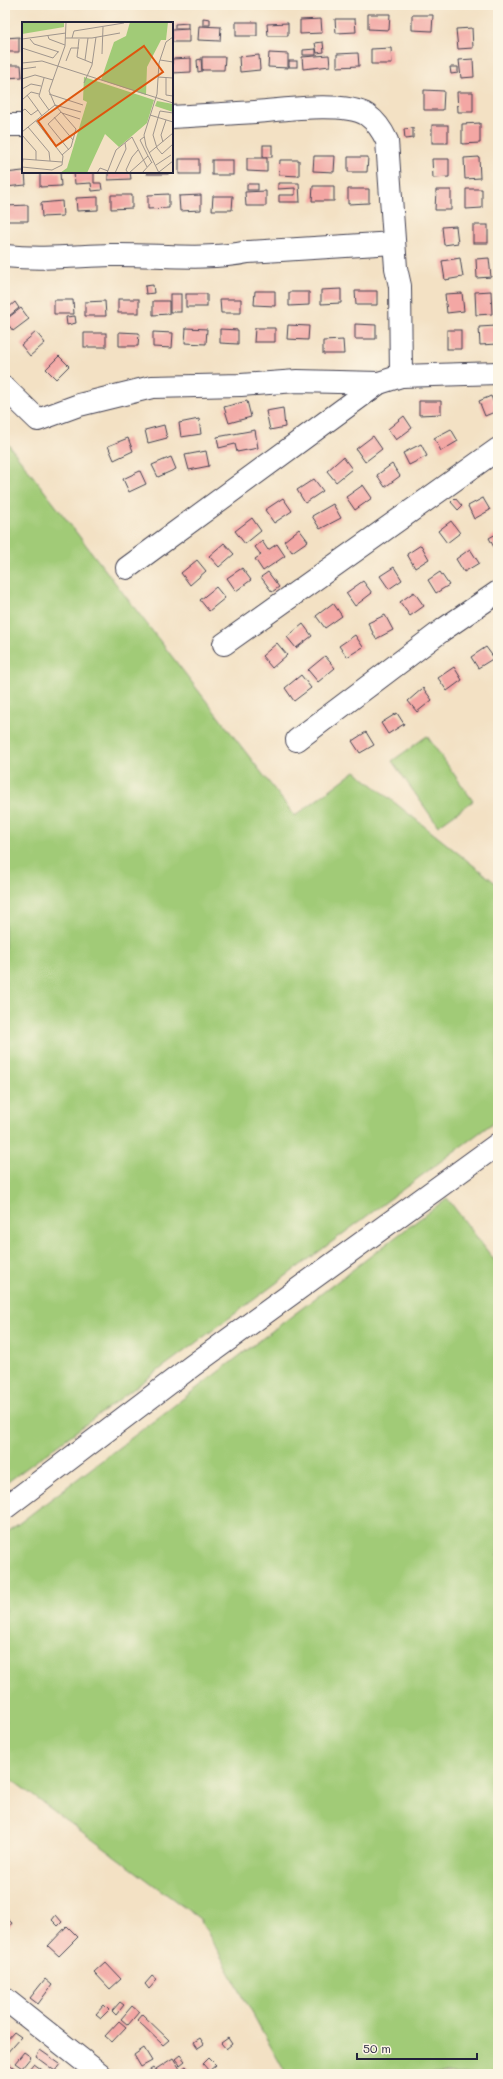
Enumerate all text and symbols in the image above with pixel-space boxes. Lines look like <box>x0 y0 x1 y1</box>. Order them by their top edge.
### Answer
inset map <box>22 22 173 173</box>
scale bar <box>357 2035 477 2061</box>
text: 50 m <box>363 2040 391 2056</box>

